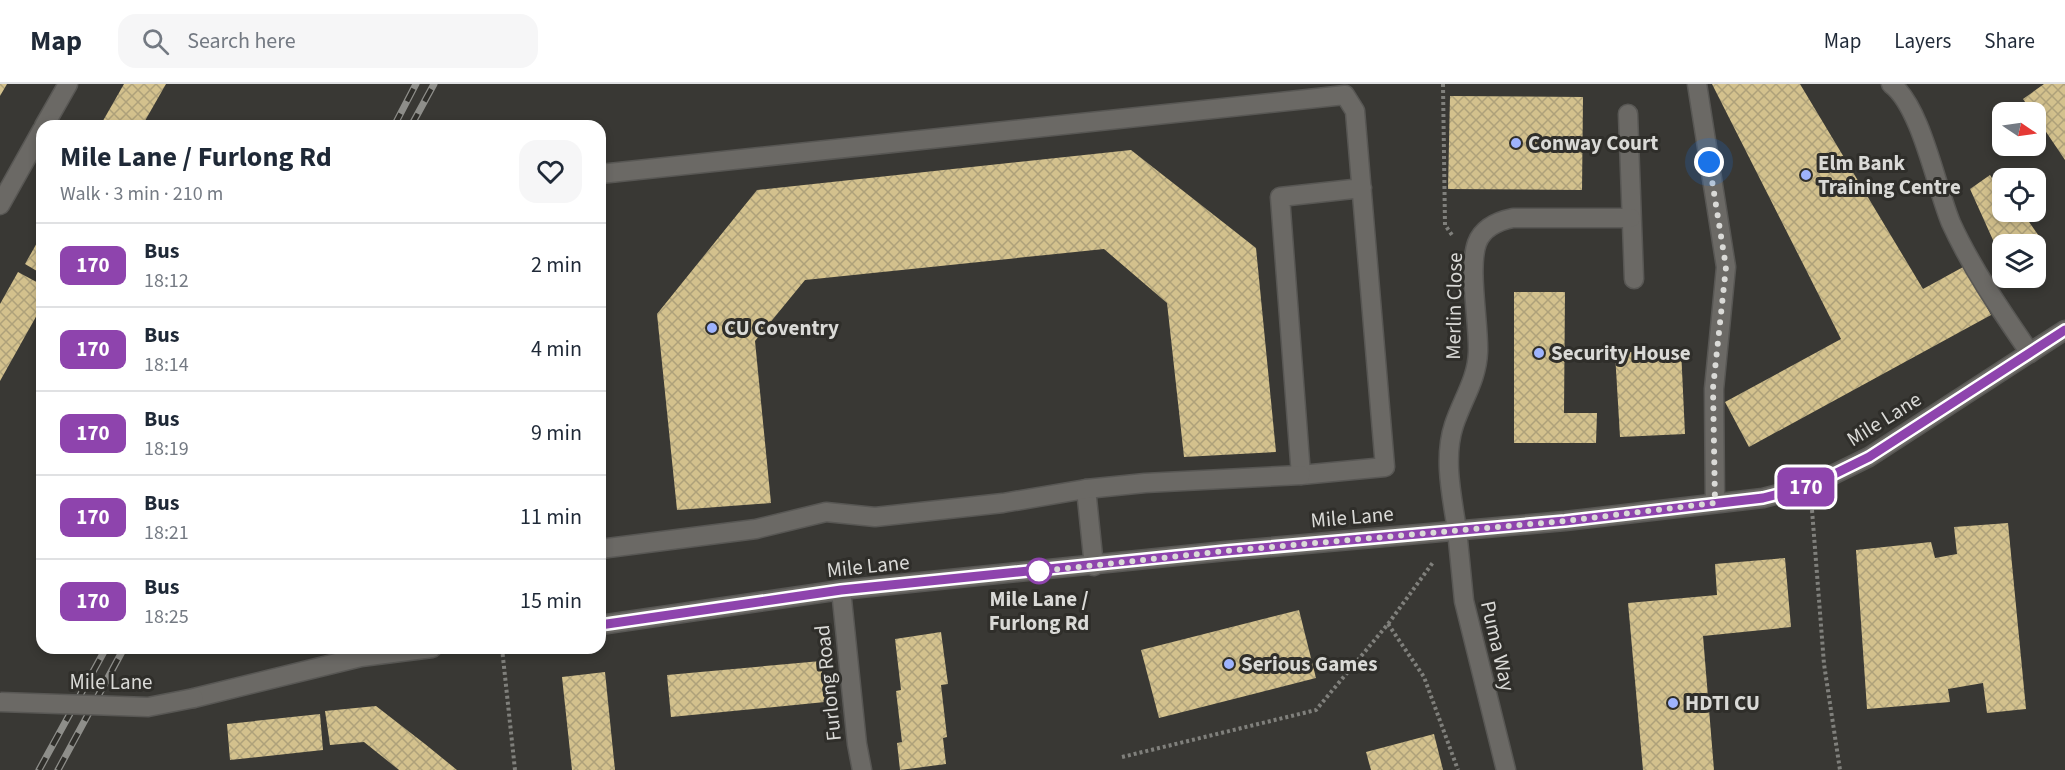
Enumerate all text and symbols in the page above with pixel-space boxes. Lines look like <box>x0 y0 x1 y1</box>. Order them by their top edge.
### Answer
search box <box>118 14 538 68</box>
text: Map <box>30 21 82 61</box>
icon: search <box>139 25 172 58</box>
text: Search here <box>187 25 296 57</box>
text: Map <box>1824 26 1861 56</box>
text: Layers <box>1894 26 1951 56</box>
text: Share <box>1984 26 2035 56</box>
north arrow <box>1992 102 2046 156</box>
map controls <box>1992 102 2046 288</box>
place label: Conway Court <box>1528 128 1658 158</box>
marker: Conway Court <box>1509 136 1523 150</box>
text: Mile Lane / Furlong Rd <box>60 137 332 177</box>
button: heart <box>519 140 582 203</box>
your location <box>1694 147 1724 177</box>
place label: Elm Bank Training Centre <box>1818 148 1961 202</box>
marker: Elm Bank Training Centre <box>1799 168 1813 182</box>
button: locate <box>1992 168 2046 222</box>
text: Walk · 3 min · 210 m <box>60 180 223 208</box>
button: layers <box>1992 234 2046 288</box>
text: Bus <box>144 235 180 267</box>
text: 2 min <box>531 249 582 281</box>
text: 170 <box>76 250 110 280</box>
street label: Merlin Close <box>1438 252 1470 360</box>
text: 18:12 <box>144 267 189 295</box>
place label: CU Coventry <box>724 313 839 343</box>
text: Bus <box>144 319 180 351</box>
marker: CU Coventry <box>705 321 719 335</box>
text: 4 min <box>531 333 582 365</box>
text: 170 <box>76 334 110 364</box>
place label: Security House <box>1551 338 1691 368</box>
marker: Security House <box>1532 346 1546 360</box>
text: 18:14 <box>144 351 189 379</box>
street label: Mile Lane <box>1841 384 1927 454</box>
text: Bus <box>144 403 180 435</box>
text: 9 min <box>531 417 582 449</box>
text: 170 <box>76 418 110 448</box>
text: 18:19 <box>144 435 189 463</box>
line badge: 170 <box>1772 468 1840 506</box>
text: 170 <box>1789 472 1823 502</box>
text: Bus <box>144 487 180 519</box>
street label: Mile Lane <box>1309 498 1395 536</box>
text: 11 min <box>520 501 582 533</box>
text: 170 <box>76 502 110 532</box>
text: 18:21 <box>144 519 189 547</box>
street label: Mile Lane <box>825 547 911 585</box>
marker: Mile Lane / Furlong Rd <box>1026 558 1052 584</box>
text: Bus <box>144 571 180 603</box>
place label: Mile Lane / Furlong Rd <box>989 584 1089 638</box>
text: 15 min <box>520 585 582 617</box>
text: 170 <box>76 586 110 616</box>
street label: Puma Way <box>1473 598 1523 694</box>
text: 18:25 <box>144 603 189 631</box>
street label: Furlong Road <box>807 623 849 743</box>
place label: Serious Games <box>1241 649 1377 679</box>
marker: Serious Games <box>1222 657 1236 671</box>
street label: Mile Lane <box>69 667 153 697</box>
place label: HDTI CU <box>1685 688 1760 718</box>
marker: HDTI CU <box>1666 696 1680 710</box>

